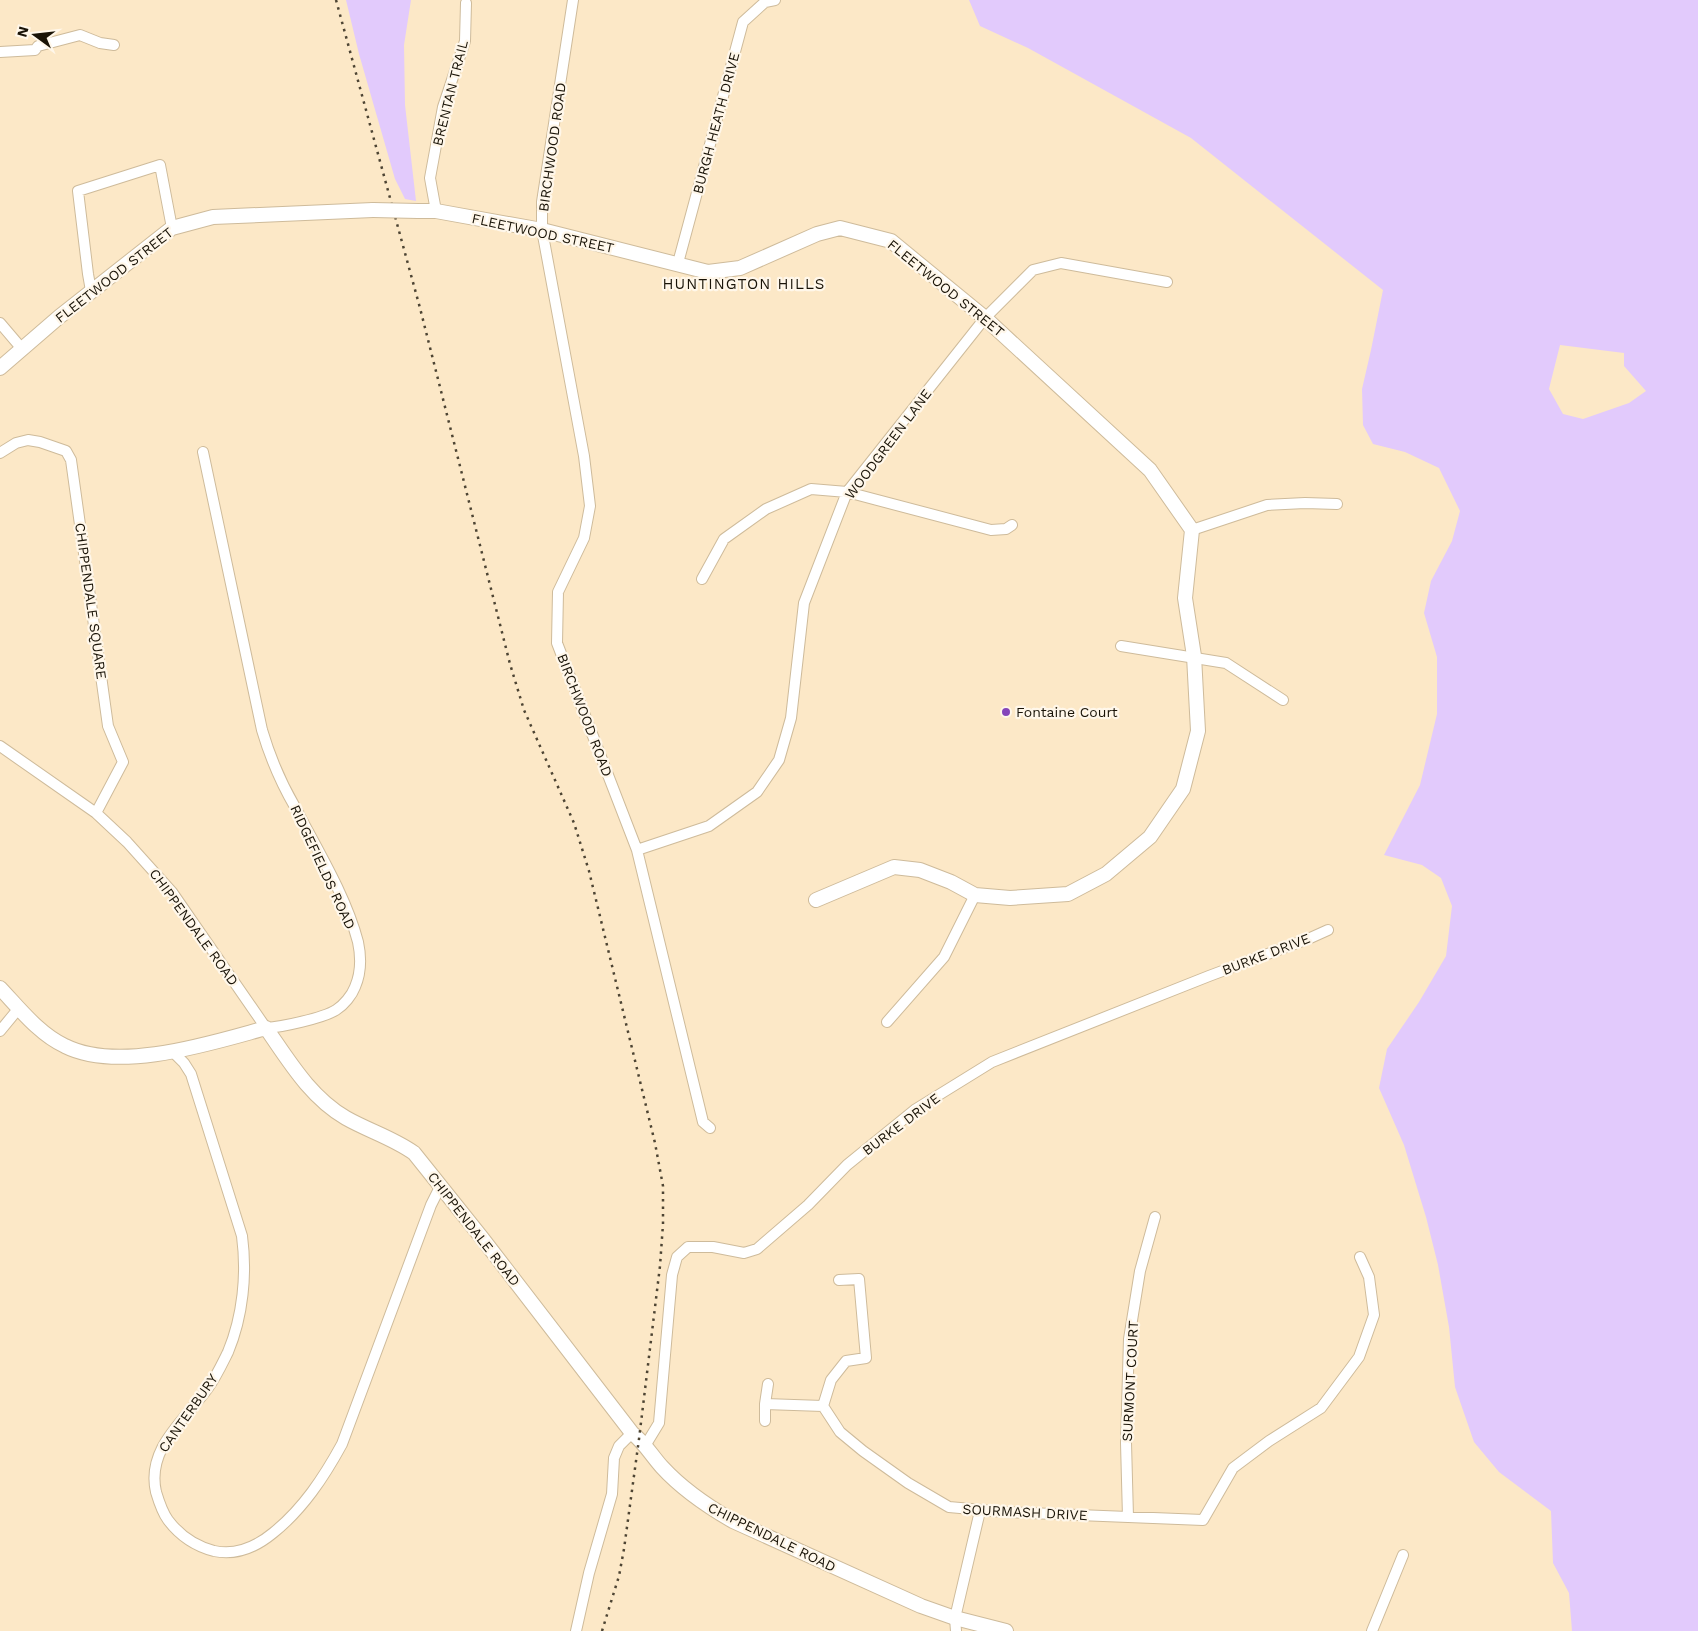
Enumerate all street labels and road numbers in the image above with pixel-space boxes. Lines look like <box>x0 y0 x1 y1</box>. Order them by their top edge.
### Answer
street label: BRENTAN TRAIL <box>429 39 471 147</box>
street label: BURGH HEATH DRIVE <box>689 50 743 195</box>
street label: BIRCHWOOD ROAD <box>535 81 569 213</box>
street label: FLEETWOOD STREET <box>470 210 616 256</box>
street label: FLEETWOOD STREET <box>52 224 176 326</box>
street label: FLEETWOOD STREET <box>885 236 1008 340</box>
street label: WOODGREEN LANE <box>841 386 935 502</box>
street label: CHIPPENDALE SQUARE <box>72 522 110 680</box>
street label: BIRCHWOOD ROAD <box>554 651 616 779</box>
street label: RIDGEFIELDS ROAD <box>287 802 359 932</box>
street label: CHIPPENDALE ROAD <box>146 866 242 988</box>
street label: BURKE DRIVE <box>1220 930 1312 978</box>
street label: BURKE DRIVE <box>859 1090 943 1158</box>
street label: CHIPPENDALE ROAD <box>425 1169 523 1289</box>
street label: SURMONT COURT <box>1119 1320 1141 1442</box>
street label: CANTERBURY <box>155 1371 221 1455</box>
street label: CHIPPENDALE ROAD <box>706 1499 838 1575</box>
street label: SOURMASH DRIVE <box>962 1501 1088 1523</box>

